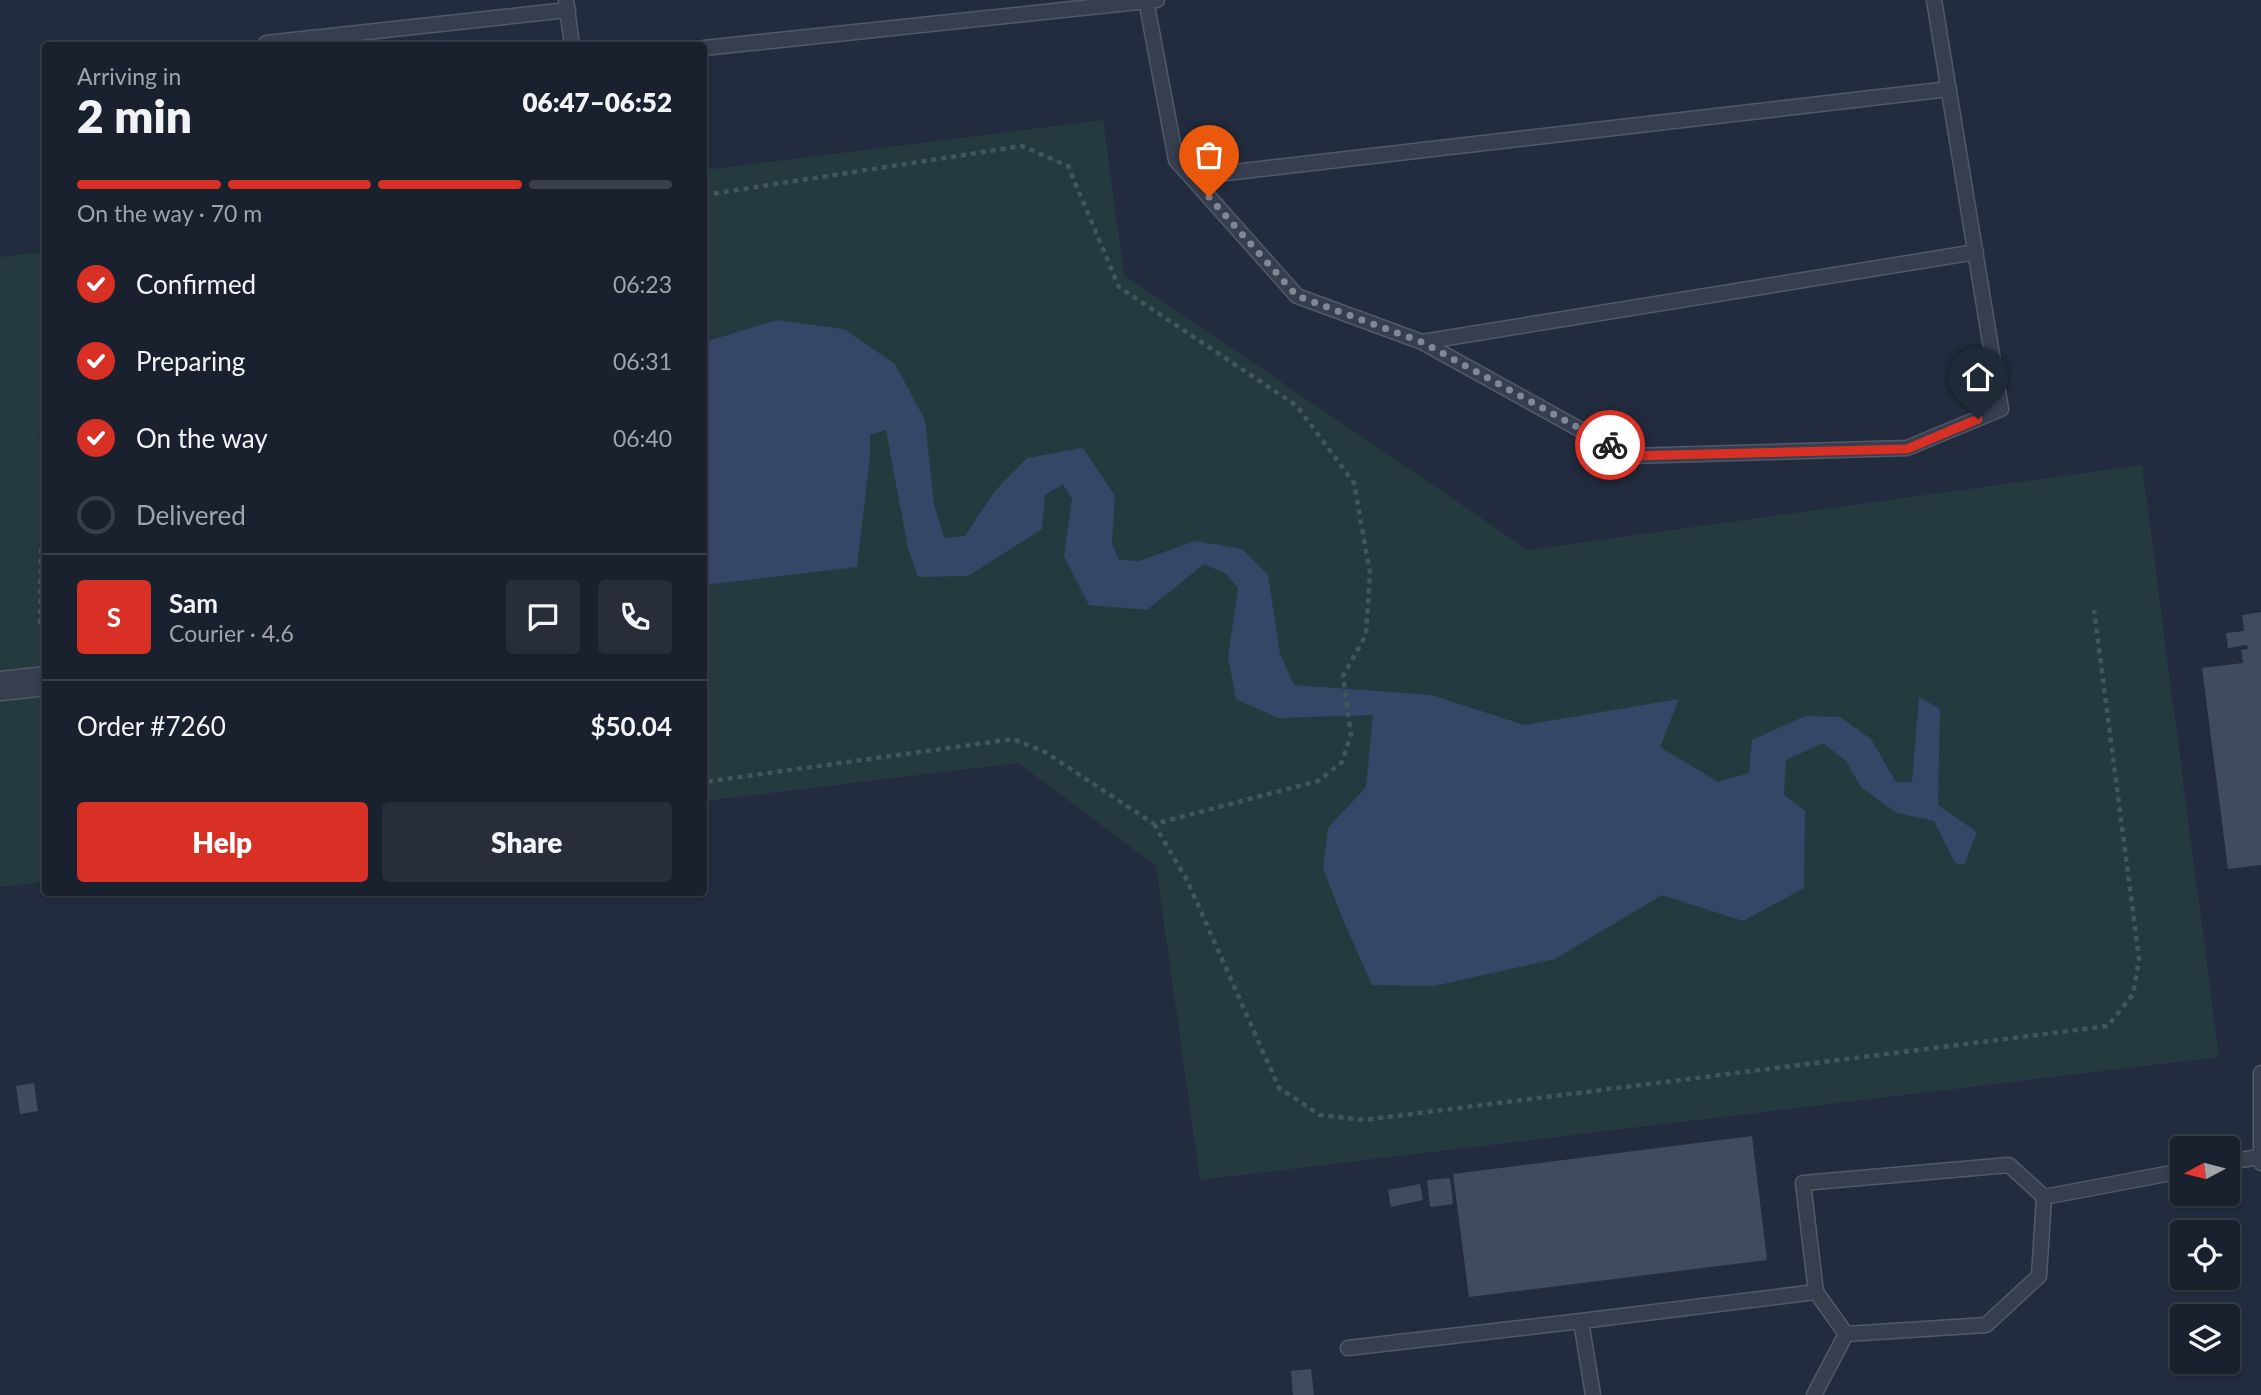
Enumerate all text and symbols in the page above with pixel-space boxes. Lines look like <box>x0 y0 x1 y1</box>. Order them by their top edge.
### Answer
text: Arriving in <box>77 62 181 90</box>
text: 06:47–06:52 <box>522 86 672 118</box>
text: 2 min <box>77 88 192 143</box>
pin <box>1179 125 1239 197</box>
icon: bag <box>1190 136 1228 174</box>
text: On the way · 70 m <box>77 199 262 227</box>
icon: check <box>77 265 115 303</box>
text: Confirmed <box>136 268 256 300</box>
text: 06:23 <box>613 270 672 298</box>
icon: check <box>77 342 115 380</box>
text: Preparing <box>136 345 245 377</box>
text: 06:31 <box>613 347 672 375</box>
pin <box>1948 347 2008 419</box>
icon: home <box>1959 358 1997 396</box>
courier <box>1575 410 1645 480</box>
icon: check <box>77 419 115 457</box>
text: On the way <box>136 422 268 454</box>
text: 06:40 <box>613 424 672 452</box>
icon: bike <box>1591 426 1629 464</box>
text: Delivered <box>136 499 246 531</box>
button: chat <box>506 580 580 654</box>
button: phone <box>598 580 672 654</box>
text: Sam <box>169 587 218 619</box>
text: S <box>107 601 121 633</box>
text: Courier · 4.6 <box>169 619 294 647</box>
text: Order #7260 <box>77 710 226 742</box>
text: $50.04 <box>590 710 672 742</box>
button: Help <box>77 802 368 882</box>
button: Share <box>382 802 672 882</box>
north arrow <box>2170 1136 2240 1206</box>
map controls <box>2170 1136 2240 1374</box>
button: locate <box>2170 1220 2240 1290</box>
button: layers <box>2170 1304 2240 1374</box>

